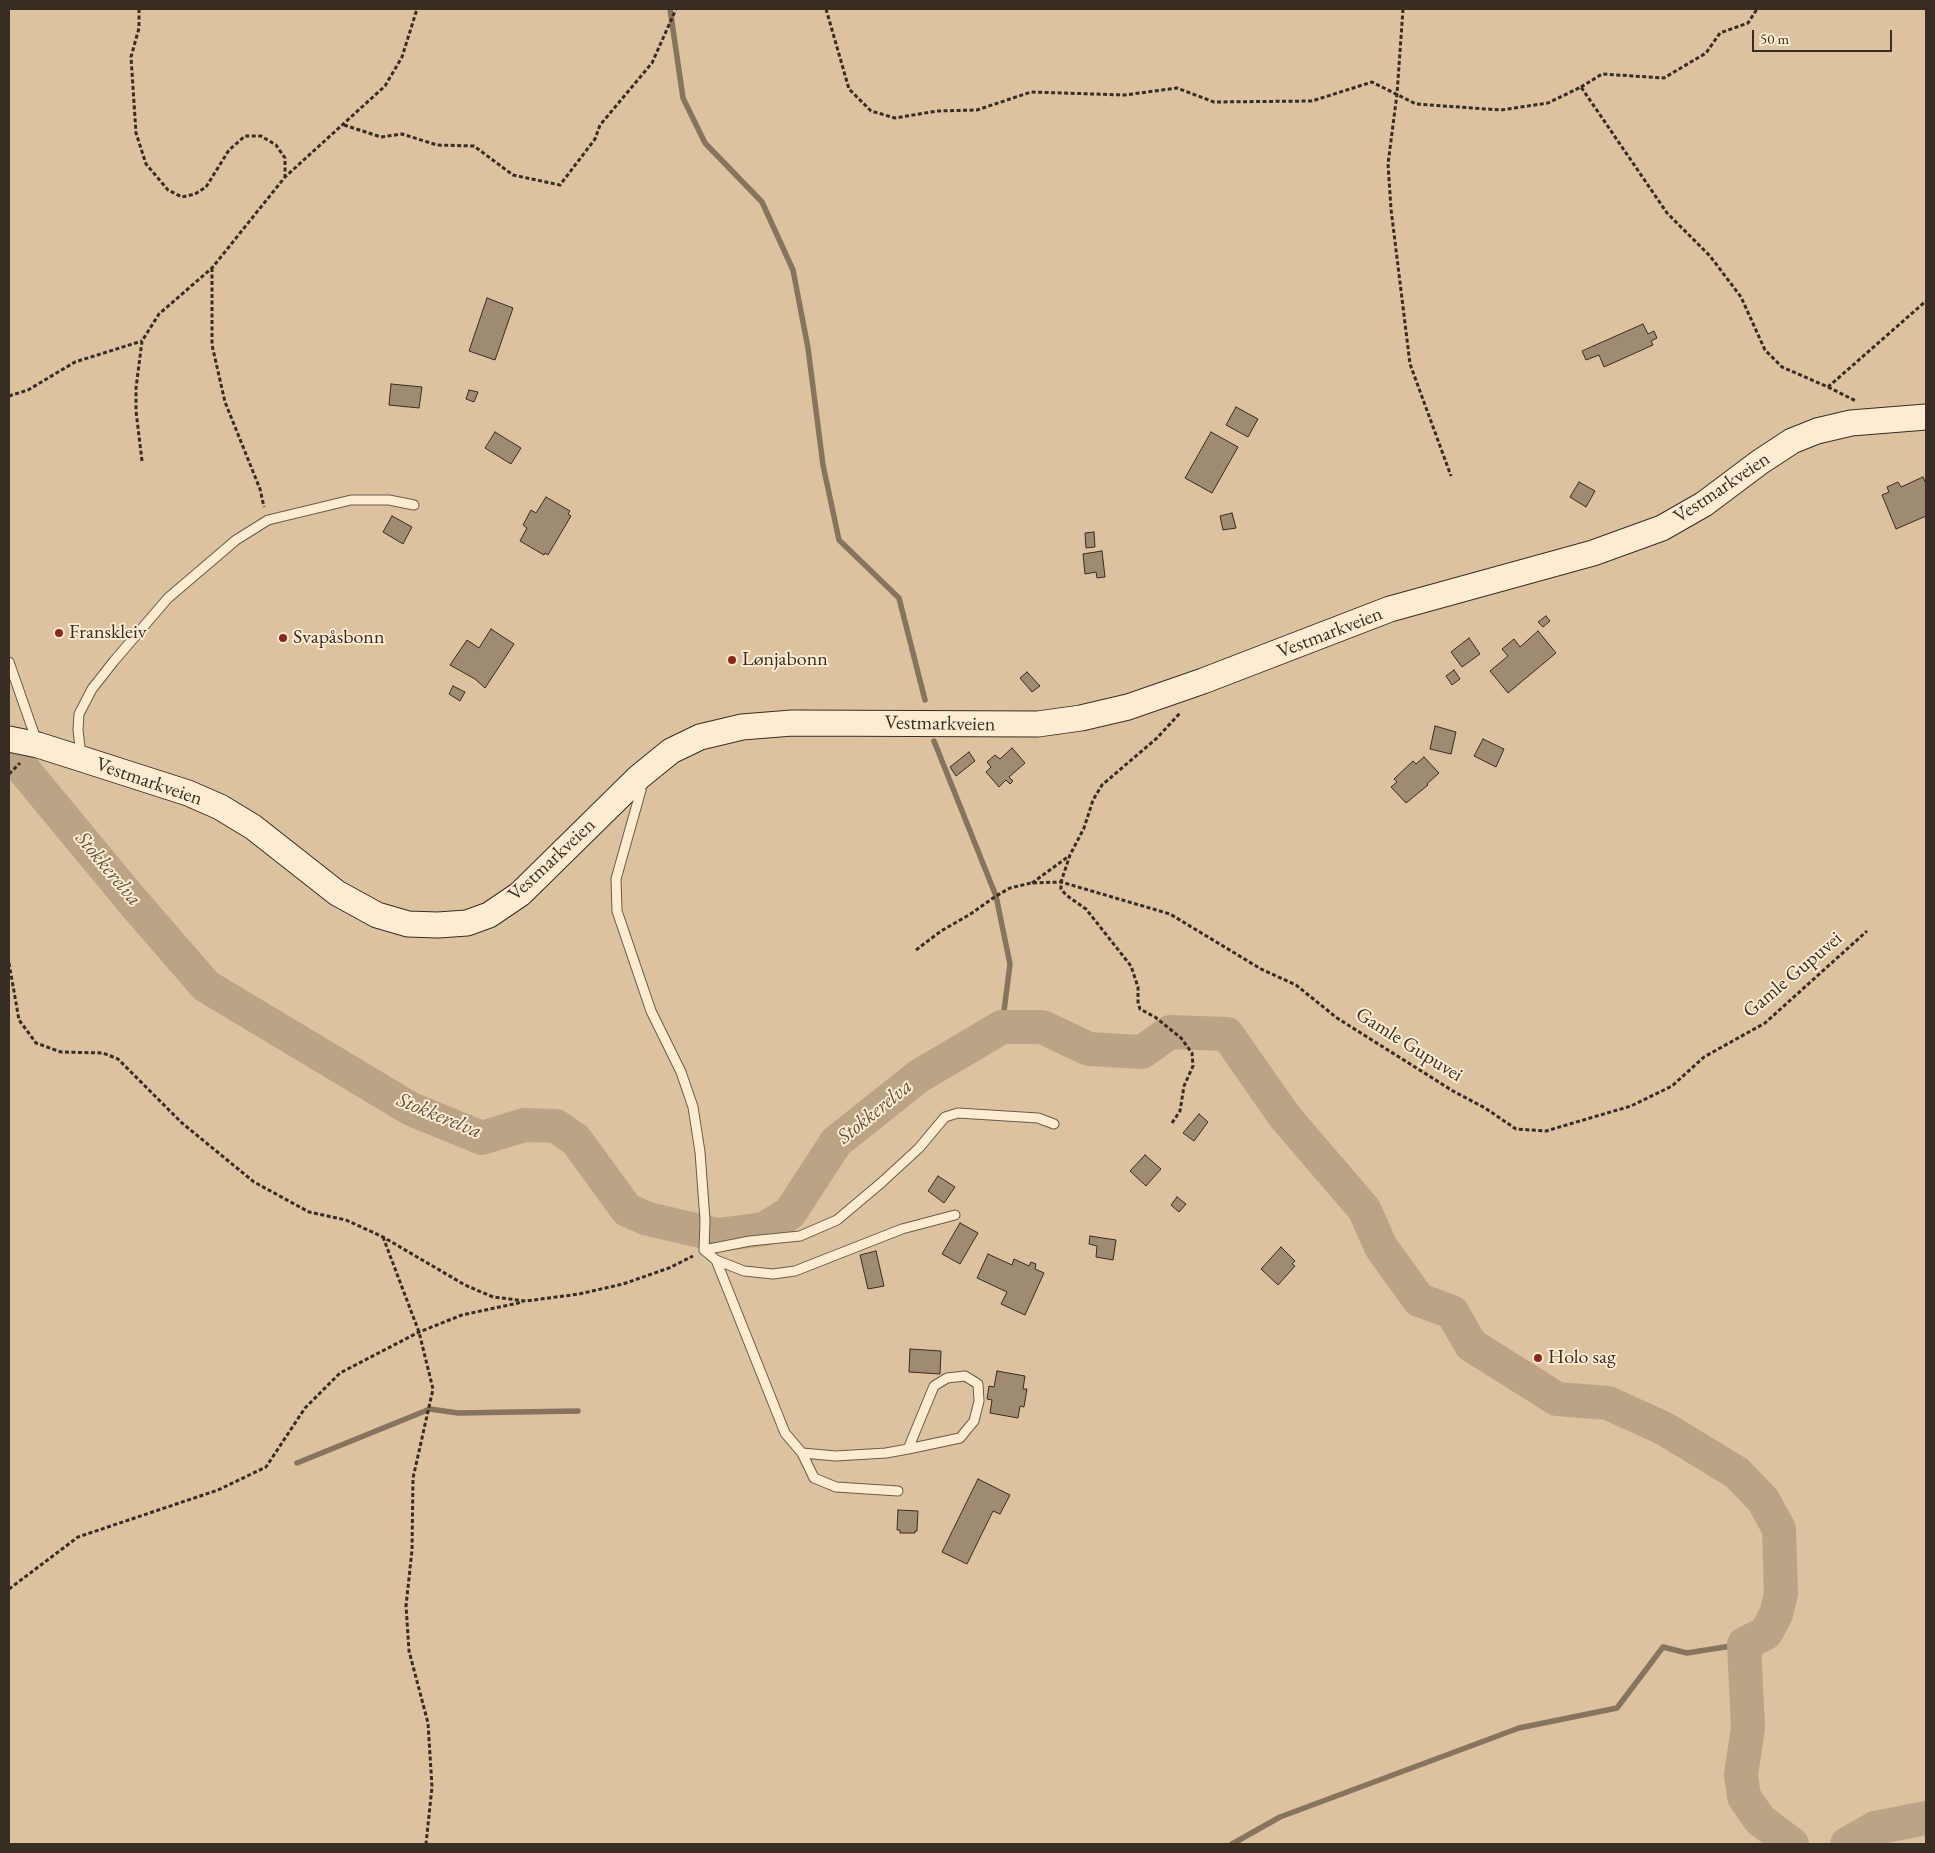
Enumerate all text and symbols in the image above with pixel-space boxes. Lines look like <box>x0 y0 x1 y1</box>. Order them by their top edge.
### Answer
scale bar <box>1755 20 1895 52</box>
text: 50 m <box>1760 29 1789 48</box>
street label: Vestmarkveien <box>1669 447 1775 529</box>
street label: Vestmarkveien <box>1274 602 1386 664</box>
place label: Franskleiv <box>69 621 147 645</box>
place label: Svapåsbonn <box>293 626 384 650</box>
marker: Franskleiv <box>53 627 65 639</box>
marker: Svapåsbonn <box>277 632 289 644</box>
place label: Lønjabonn <box>742 648 828 672</box>
marker: Lønjabonn <box>726 654 738 666</box>
street label: Vestmarkveien <box>884 711 996 737</box>
street label: Vestmarkveien <box>93 753 205 811</box>
street label: Vestmarkveien <box>503 813 601 907</box>
water label: Stokkerelva <box>70 827 146 911</box>
street label: Gamle Gupuvei <box>1739 927 1847 1023</box>
street label: Gamle Gupuvei <box>1351 1003 1467 1087</box>
water label: Stokkerelva <box>832 1074 918 1150</box>
water label: Stokkerelva <box>393 1088 485 1144</box>
place label: Holo sag <box>1548 1346 1616 1370</box>
marker: Holo sag <box>1532 1352 1544 1364</box>

